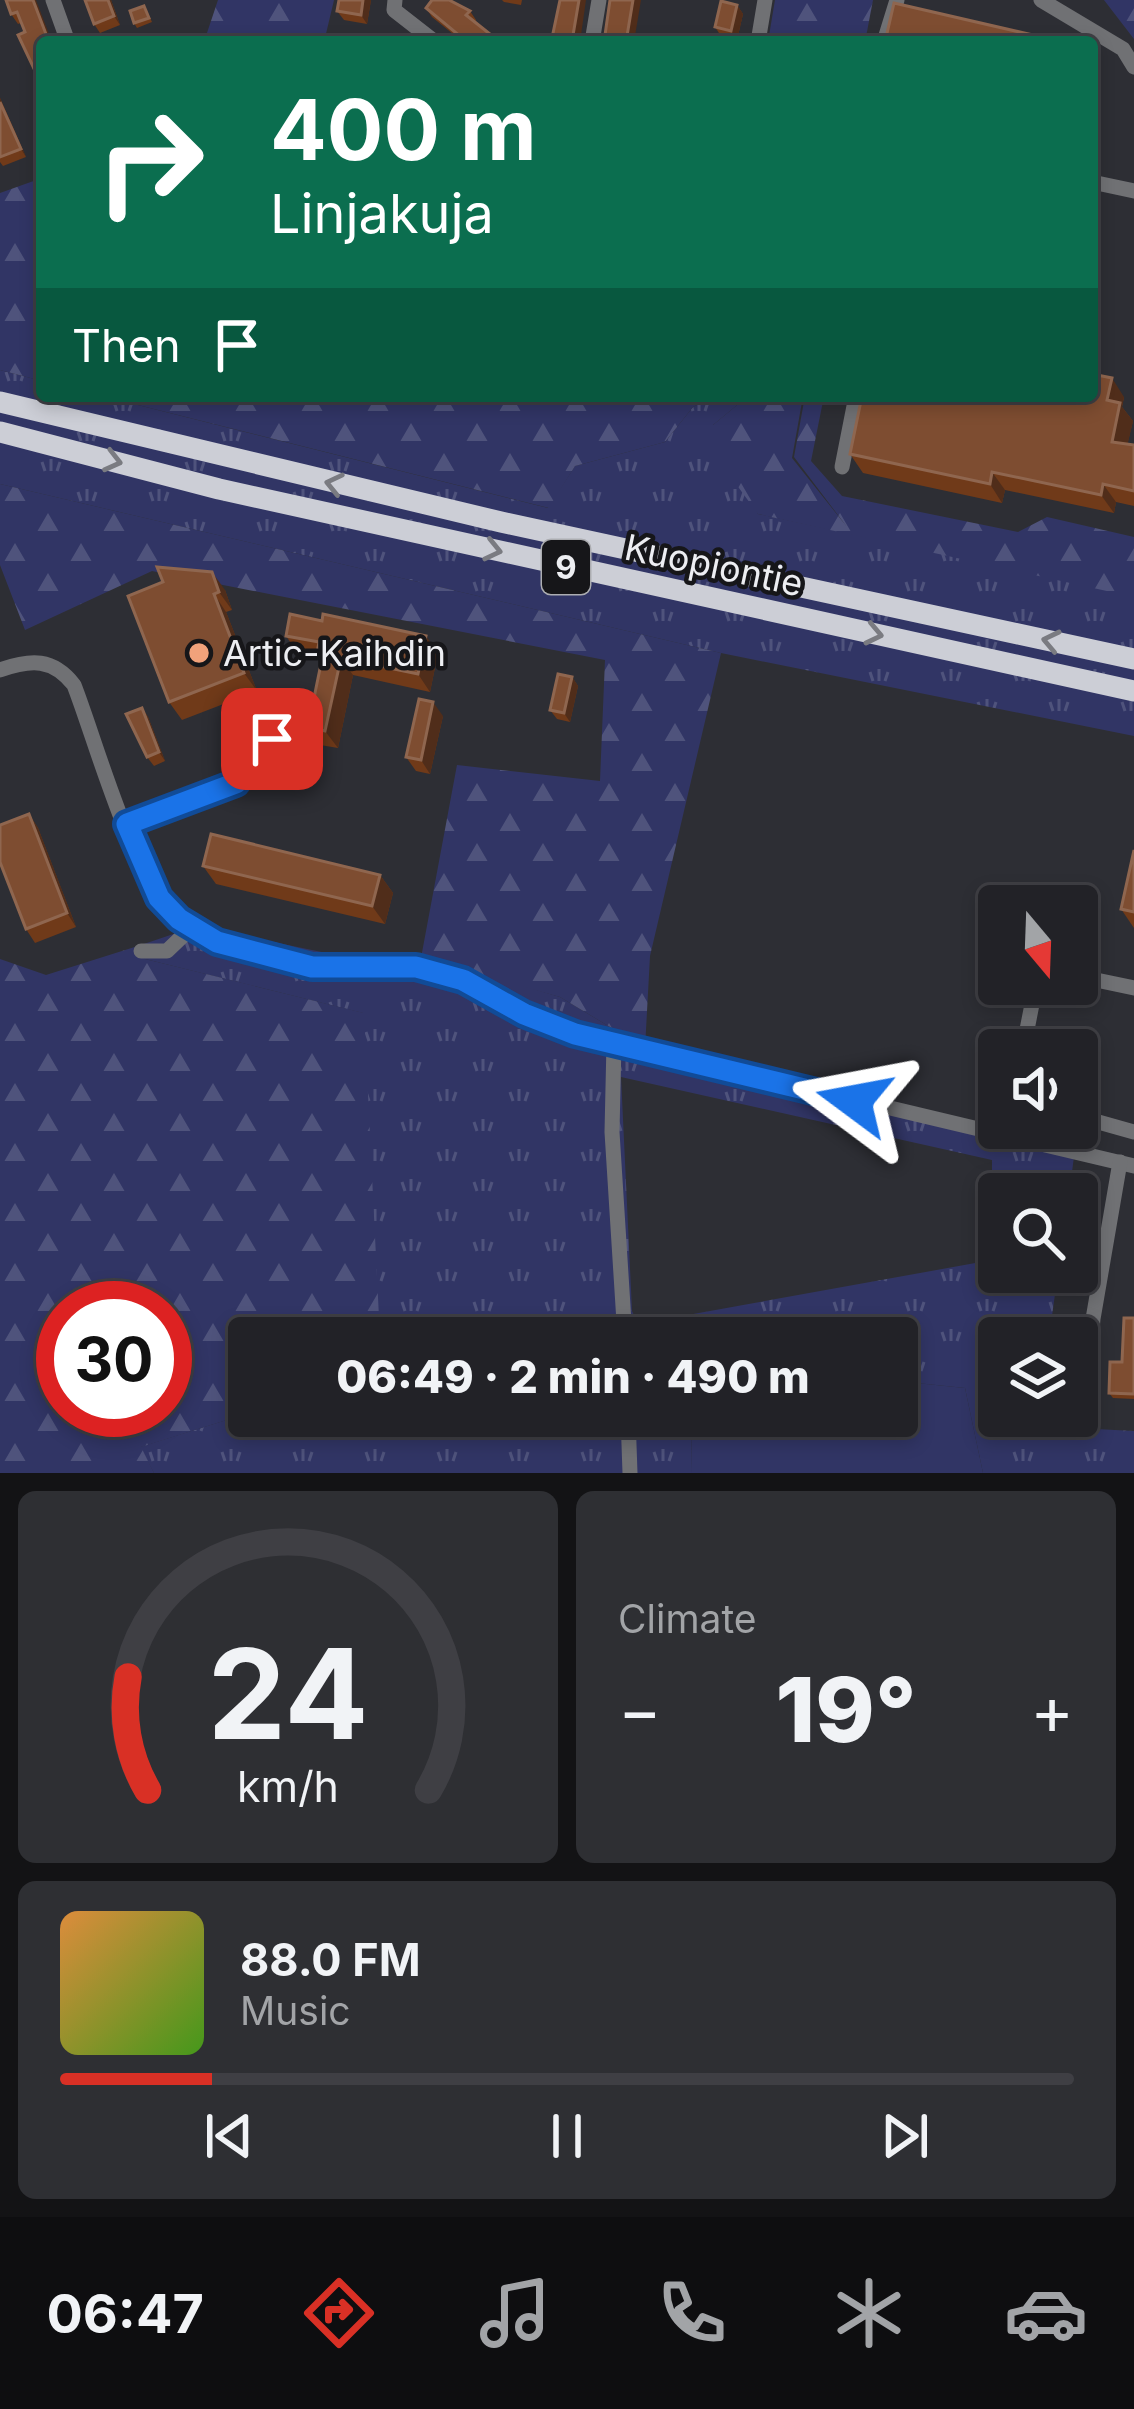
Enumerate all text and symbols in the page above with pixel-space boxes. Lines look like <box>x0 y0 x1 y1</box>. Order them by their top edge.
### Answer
text: 400 m <box>270 79 537 180</box>
icon: right <box>72 84 228 240</box>
text: Linjakuja <box>270 181 494 246</box>
icon: arrive <box>204 312 270 378</box>
text: Then <box>72 318 180 373</box>
one-way arrow <box>103 447 123 472</box>
one-way arrow <box>324 473 344 498</box>
street label: Kuopiontie <box>621 525 807 605</box>
one-way arrow <box>482 537 502 562</box>
road number: 9 <box>542 540 590 594</box>
one-way arrow <box>863 620 883 645</box>
one-way arrow <box>1041 630 1061 655</box>
place label: Artic-Kaihdin <box>223 631 446 675</box>
marker: Artic-Kaihdin <box>186 640 212 666</box>
pin <box>221 688 323 790</box>
icon: arrive <box>239 706 305 772</box>
north arrow <box>978 885 1098 1005</box>
map controls <box>978 885 1098 1437</box>
button: sound <box>978 1029 1098 1149</box>
position arrow <box>791 1038 917 1164</box>
button: search <box>978 1173 1098 1293</box>
speed limit sign: 30 <box>36 1281 192 1437</box>
button: layers <box>978 1317 1098 1437</box>
text: 06:49 · 2 min · 490 m <box>336 1349 810 1404</box>
text: Climate <box>618 1595 757 1642</box>
text: 24 <box>207 1618 369 1769</box>
text: 19° <box>776 1655 916 1764</box>
text: − <box>618 1670 662 1750</box>
text: + <box>1030 1670 1074 1750</box>
text: km/h <box>237 1760 339 1812</box>
text: 88.0 FM <box>240 1932 421 1987</box>
text: Music <box>240 1987 351 2034</box>
icon: previous <box>196 2103 262 2169</box>
icon: pause <box>534 2103 600 2169</box>
icon: next <box>872 2103 938 2169</box>
icon: directions <box>297 2271 381 2355</box>
icon: music <box>473 2271 557 2355</box>
icon: phone <box>650 2271 734 2355</box>
icon: climate <box>827 2271 911 2355</box>
icon: car <box>1004 2271 1088 2355</box>
text: 06:47 <box>46 2281 204 2346</box>

